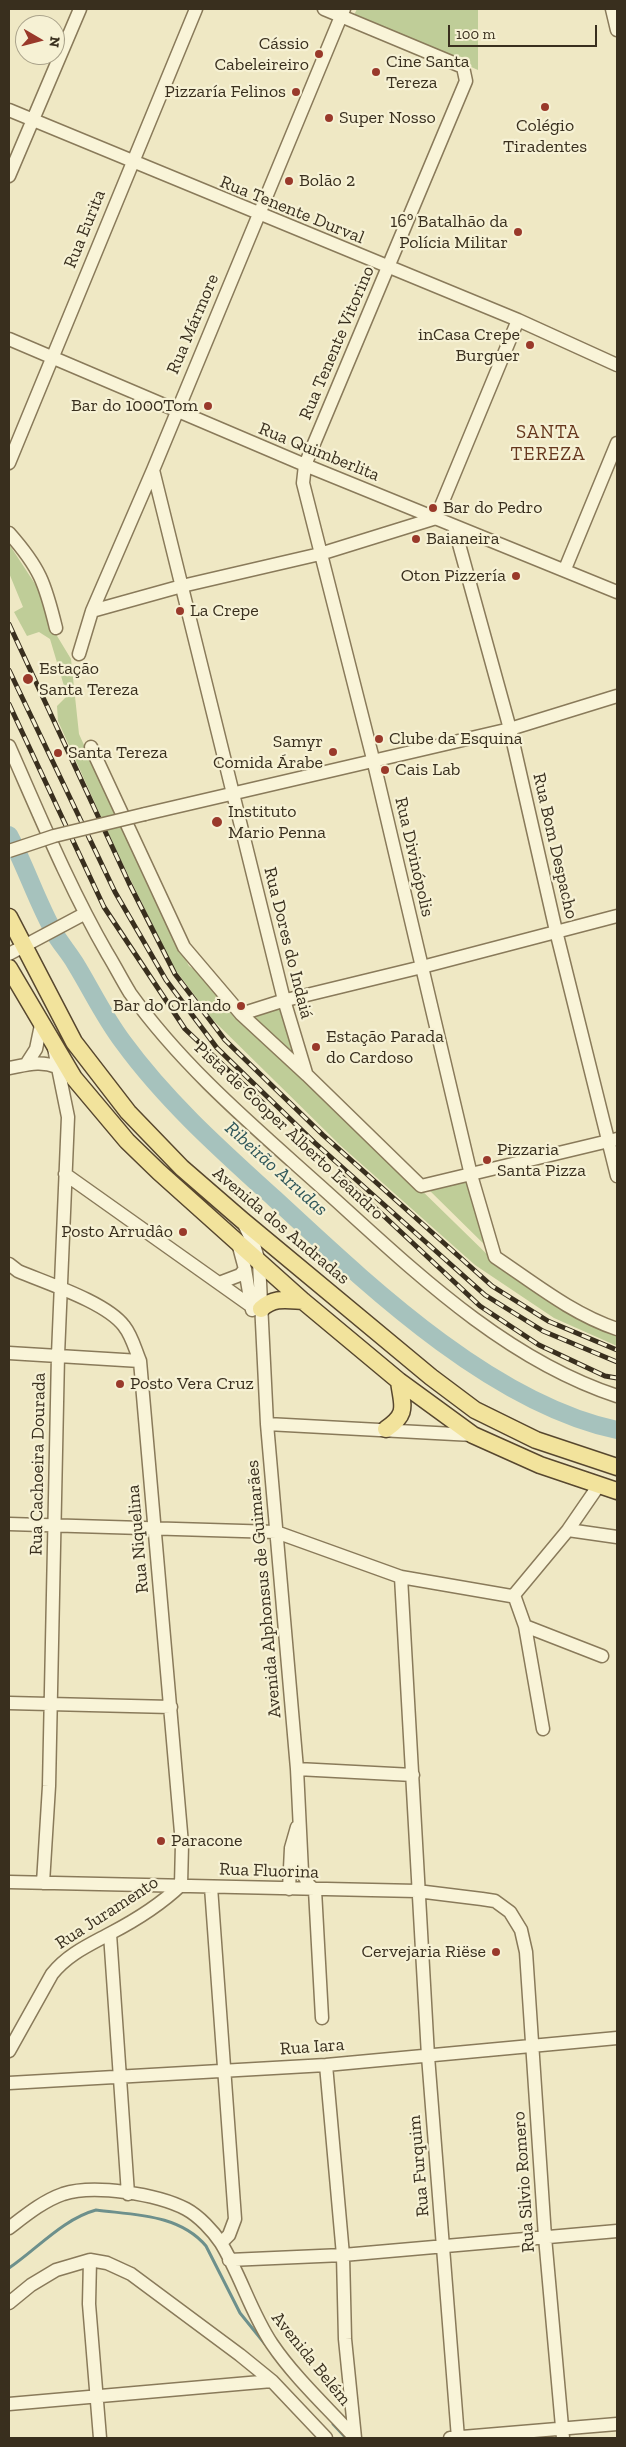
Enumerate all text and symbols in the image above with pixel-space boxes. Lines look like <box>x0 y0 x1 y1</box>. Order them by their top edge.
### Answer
north arrow <box>15 15 65 65</box>
scale bar <box>451 15 600 47</box>
text: 100 m <box>456 25 495 43</box>
place label: Cássio Cabeleireiro <box>214 33 309 76</box>
text: N <box>45 36 64 48</box>
marker: Cássio Cabeleireiro <box>313 48 325 60</box>
place label: Cine Santa Tereza <box>386 51 470 94</box>
marker: Cine Santa Tereza <box>370 66 382 78</box>
place label: Pizzaría Felinos <box>164 81 286 103</box>
marker: Pizzaría Felinos <box>290 86 302 98</box>
marker: Colégio Tiradentes <box>539 101 551 113</box>
place label: Super Nosso <box>339 107 436 129</box>
marker: Super Nosso <box>323 112 335 124</box>
place label: Colégio Tiradentes <box>503 115 587 158</box>
place label: Bolão 2 <box>299 170 355 192</box>
street label: Rua Tenente Durval <box>217 171 367 249</box>
marker: Bolão 2 <box>283 175 295 187</box>
street label: Rua Eurita <box>60 187 110 271</box>
place label: 16º Batalhão da Polícia Militar <box>390 211 508 253</box>
marker: 16º Batalhão da Polícia Militar <box>512 226 524 238</box>
street label: Rua Tenente Vitorino <box>295 263 379 423</box>
street label: Rua Mármore <box>162 271 224 377</box>
place label: inCasa Crepe Burguer <box>418 324 520 366</box>
marker: inCasa Crepe Burguer <box>524 339 536 351</box>
place label: Bar do 1000Tom <box>71 395 198 417</box>
marker: Bar do 1000Tom <box>202 400 214 412</box>
street label: Rua Quimberlita <box>255 418 383 486</box>
district label: SANTA TEREZA <box>510 422 586 466</box>
place label: Bar do Pedro <box>443 497 542 519</box>
marker: Bar do Pedro <box>427 502 439 514</box>
place label: Baianeira <box>426 528 499 550</box>
marker: Baianeira <box>410 533 422 545</box>
place label: Oton Pizzería <box>401 565 506 587</box>
marker: Oton Pizzería <box>510 570 522 582</box>
place label: La Crepe <box>190 600 259 622</box>
marker: La Crepe <box>174 605 186 617</box>
place label: Estação Santa Tereza <box>39 658 139 701</box>
marker: Estação Santa Tereza <box>21 672 35 686</box>
place label: Clube da Esquina <box>389 728 523 750</box>
place label: Samyr Comida Árabe <box>213 731 323 774</box>
marker: Clube da Esquina <box>373 733 385 745</box>
place label: Santa Tereza <box>68 742 168 764</box>
marker: Samyr Comida Árabe <box>327 746 339 758</box>
marker: Santa Tereza <box>52 747 64 759</box>
place label: Cais Lab <box>395 759 460 781</box>
marker: Cais Lab <box>379 764 391 776</box>
street label: Rua Bom Despacho <box>528 771 582 921</box>
street label: Rua Divinópolis <box>390 795 438 919</box>
place label: Instituto Mario Penna <box>228 801 326 844</box>
marker: Instituto Mario Penna <box>210 815 224 829</box>
street label: Rua Dores do Indaiá <box>259 865 317 1021</box>
place label: Bar do Orlando <box>113 995 231 1017</box>
marker: Bar do Orlando <box>235 1000 247 1012</box>
place label: Estação Parada do Cardoso <box>326 1026 444 1068</box>
street label: Pista de Cooper Alberto Leandro <box>190 1037 388 1225</box>
marker: Estação Parada do Cardoso <box>310 1041 322 1053</box>
water label: Ribeirão Arrudas <box>220 1117 332 1221</box>
place label: Pizzaria Santa Pizza <box>497 1139 586 1182</box>
marker: Pizzaria Santa Pizza <box>481 1154 493 1166</box>
street label: Avenida dos Andradas <box>208 1163 354 1289</box>
place label: Posto Arrudâo <box>61 1221 173 1243</box>
marker: Posto Arrudâo <box>177 1226 189 1238</box>
street label: Rua Cachoeira Dourada <box>26 1373 50 1555</box>
place label: Posto Vera Cruz <box>130 1373 254 1395</box>
marker: Posto Vera Cruz <box>114 1378 126 1390</box>
street label: Avenida Alphonsus de Guimarães <box>242 1459 286 1719</box>
street label: Rua Niquelina <box>122 1484 154 1594</box>
place label: Paracone <box>171 1830 242 1852</box>
marker: Paracone <box>155 1835 167 1847</box>
street label: Rua Fluorina <box>219 1858 319 1884</box>
street label: Rua Juramento <box>51 1872 163 1954</box>
place label: Cervejaria Riëse <box>361 1941 486 1963</box>
marker: Cervejaria Riëse <box>490 1946 502 1958</box>
street label: Rua Iara <box>279 2034 345 2060</box>
street label: Rua Silvio Romero <box>508 2111 540 2253</box>
street label: Rua Furquim <box>404 2114 434 2218</box>
street label: Avenida Belém <box>267 2308 355 2410</box>

